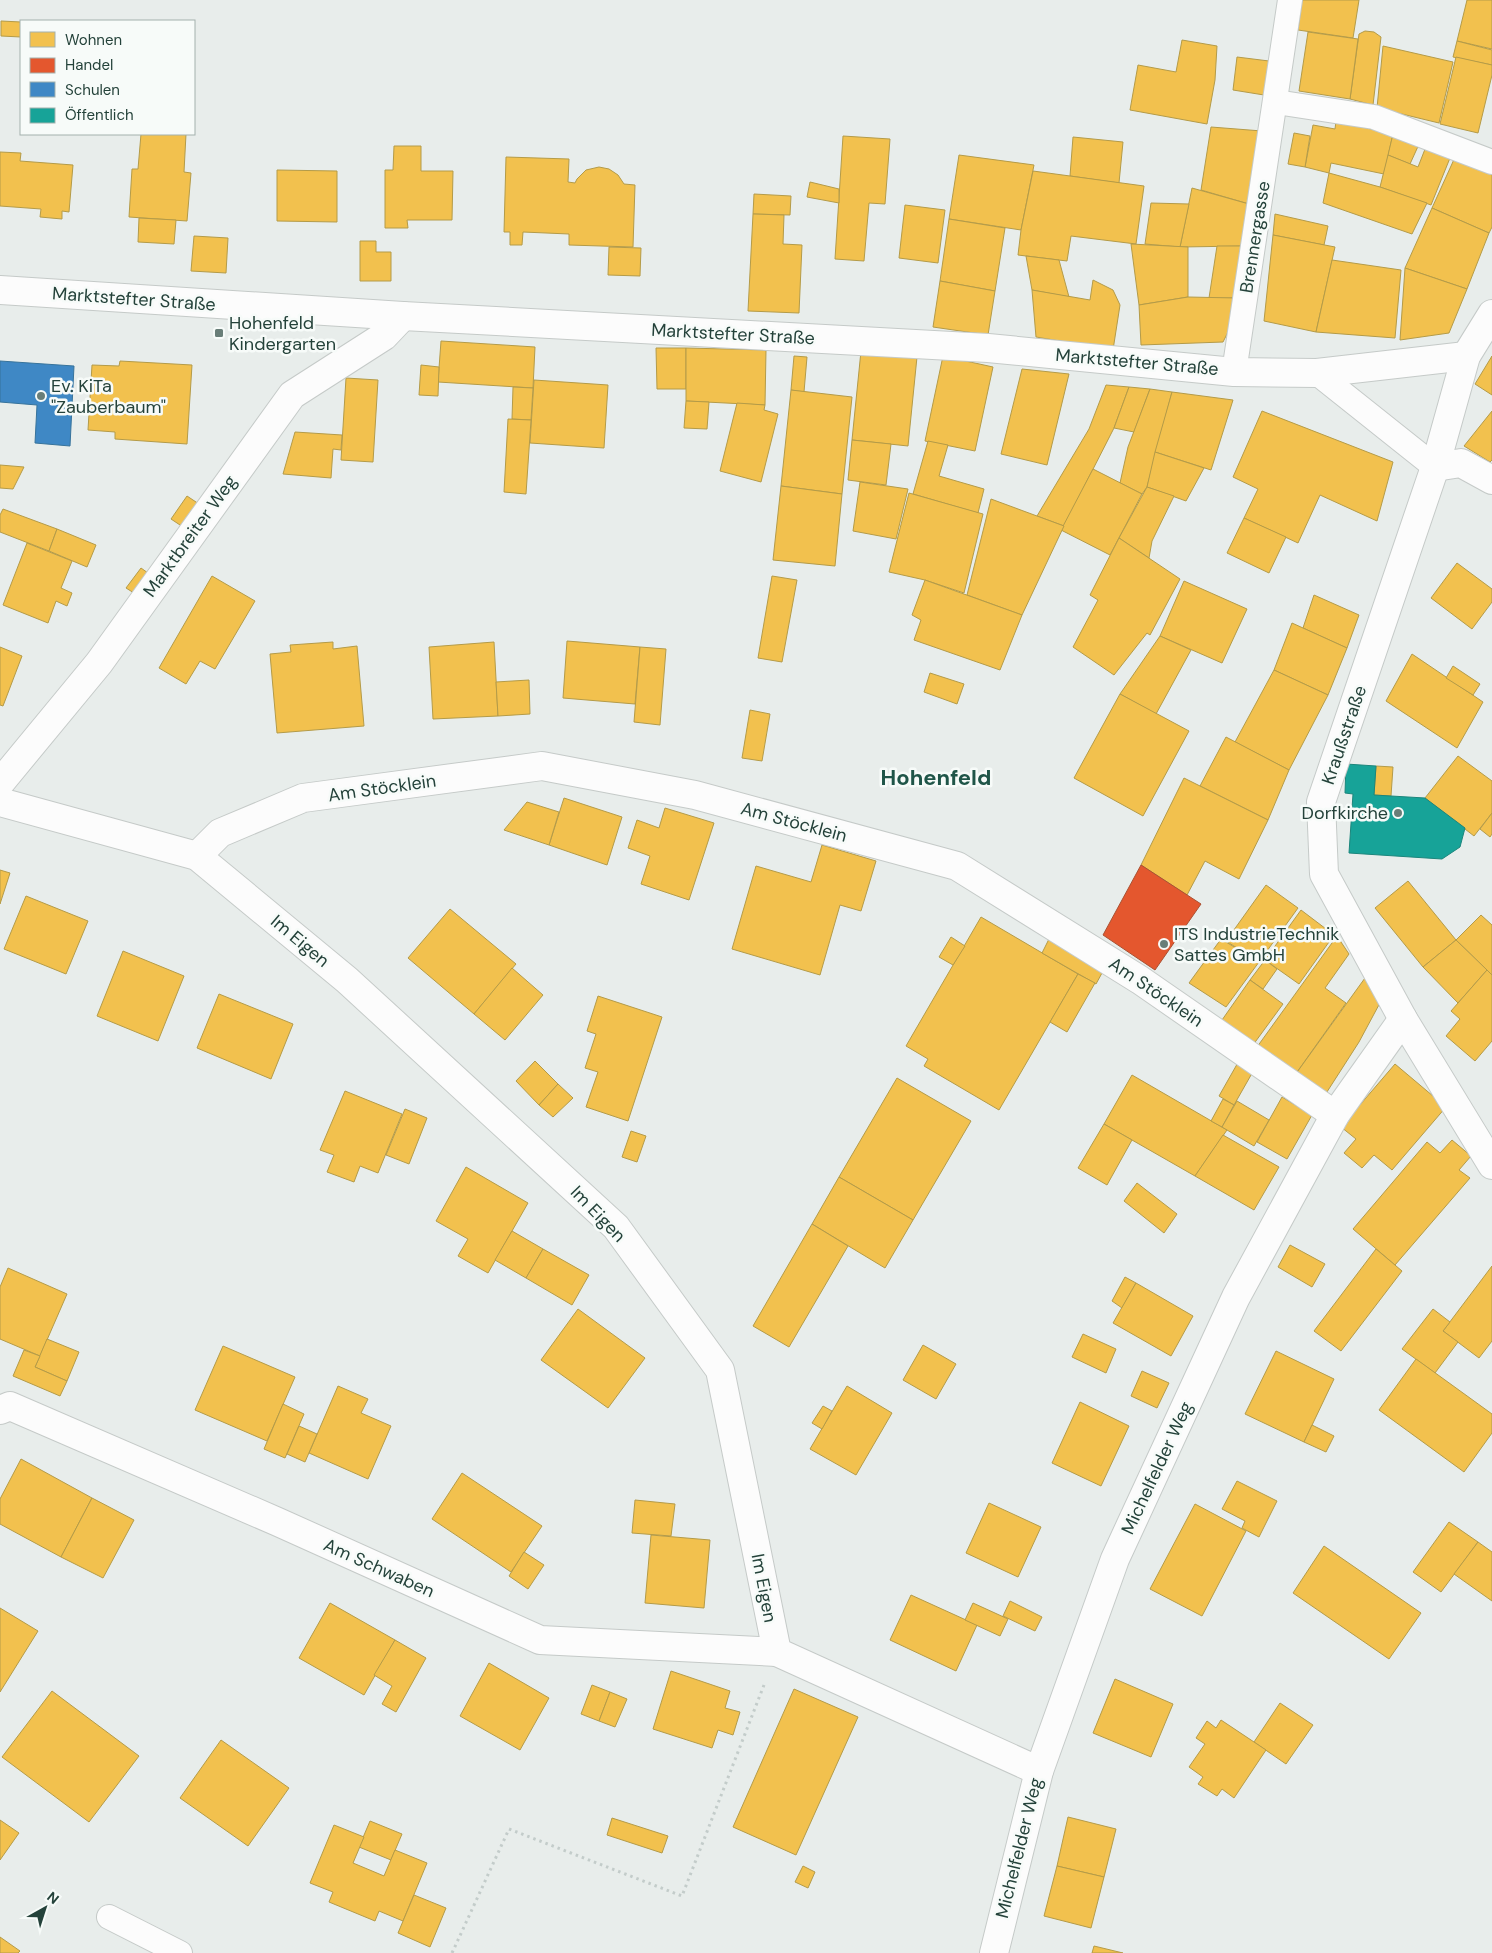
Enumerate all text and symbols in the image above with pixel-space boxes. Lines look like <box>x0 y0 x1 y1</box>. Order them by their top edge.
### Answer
legend <box>20 20 195 135</box>
text: Wohnen <box>65 30 122 50</box>
text: Handel <box>65 55 113 75</box>
text: Schulen <box>65 80 120 100</box>
text: Öffentlich <box>65 105 134 125</box>
street label: Brennergasse <box>1234 179 1276 295</box>
street label: Marktstefter Straße <box>51 281 217 317</box>
place label: Hohenfeld Kindergarten <box>229 311 336 356</box>
street label: Marktstefter Straße <box>651 318 815 350</box>
marker: Hohenfeld Kindergarten <box>213 327 225 339</box>
street label: Marktstefter Straße <box>1054 343 1220 381</box>
place label: Ev. KiTa "Zauberbaum" <box>51 374 166 419</box>
marker: Ev. KiTa "Zauberbaum" <box>35 390 47 402</box>
street label: Marktbreiter Weg <box>138 470 242 602</box>
street label: Kraußstraße <box>1316 682 1372 788</box>
district label: Hohenfeld <box>881 763 991 792</box>
street label: Am Stöcklein <box>326 769 438 807</box>
street label: Am Stöcklein <box>738 796 850 848</box>
place label: Dorfkirche <box>1302 801 1388 825</box>
marker: Dorfkirche <box>1392 807 1404 819</box>
street label: Im Eigen <box>266 909 334 973</box>
place label: ITS IndustrieTechnik Sattes GmbH <box>1174 922 1339 967</box>
marker: ITS IndustrieTechnik Sattes GmbH <box>1158 938 1170 950</box>
street label: Am Stöcklein <box>1104 952 1208 1032</box>
street label: Im Eigen <box>565 1181 631 1247</box>
street label: Michelfelder Weg <box>1116 1398 1198 1538</box>
street label: Am Schwaben <box>320 1533 438 1603</box>
street label: Im Eigen <box>746 1551 782 1625</box>
street label: Michelfelder Weg <box>990 1775 1048 1921</box>
north arrow <box>20 1883 70 1933</box>
text: N <box>44 1888 63 1908</box>

